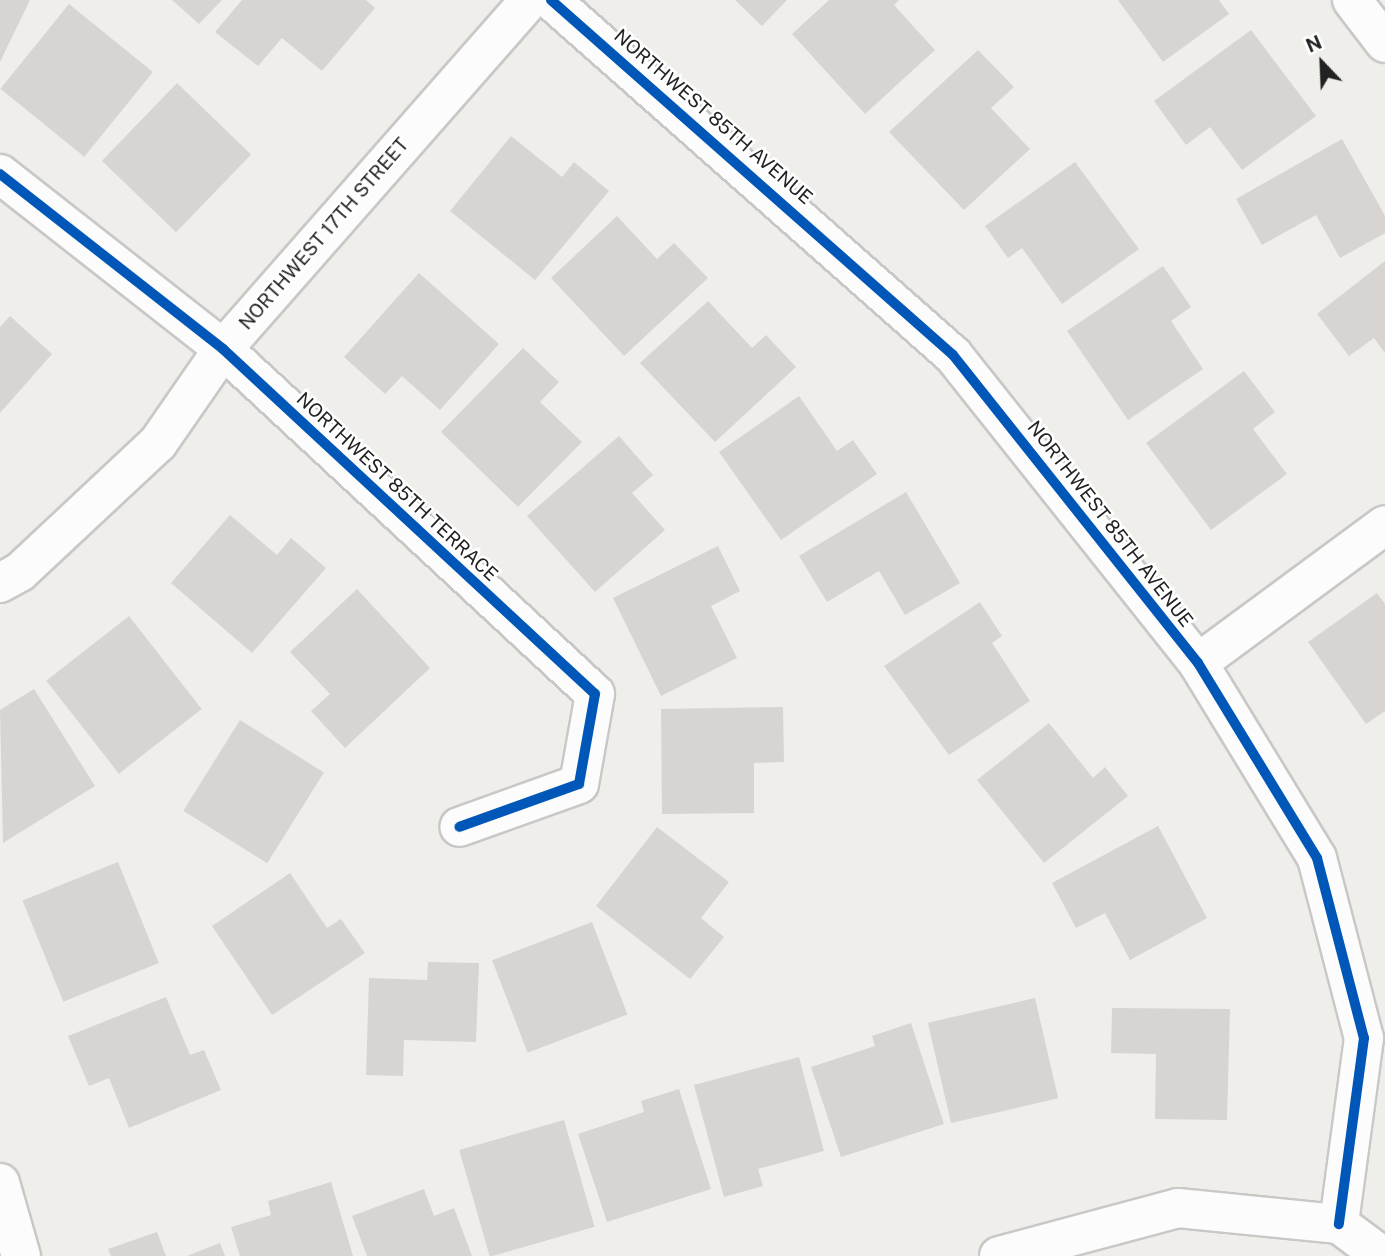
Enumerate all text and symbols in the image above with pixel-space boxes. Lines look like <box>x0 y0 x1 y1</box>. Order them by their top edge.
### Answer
street label: NORTHWEST 85TH AVENUE <box>609 25 817 209</box>
north arrow <box>1287 28 1357 98</box>
text: N <box>1303 31 1325 57</box>
street label: NORTHWEST 17TH STREET <box>235 134 413 334</box>
street label: NORTHWEST 85TH TERRACE <box>292 388 502 586</box>
street label: NORTHWEST 85TH AVENUE <box>1022 416 1198 632</box>

